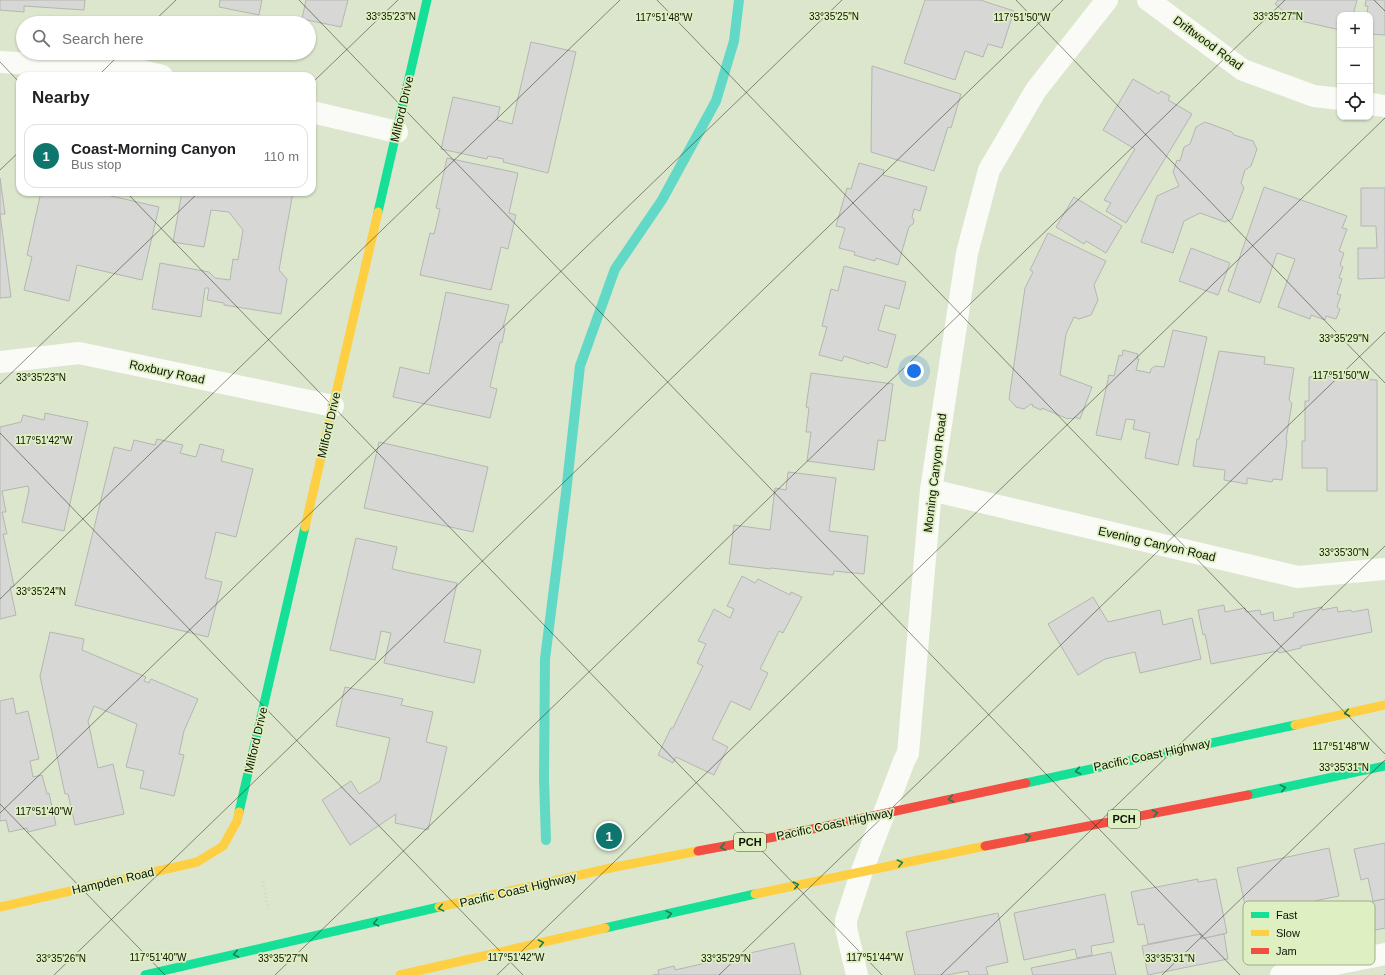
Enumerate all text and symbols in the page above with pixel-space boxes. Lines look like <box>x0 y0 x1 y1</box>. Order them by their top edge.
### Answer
text: 33°35'23"N <box>366 11 416 22</box>
text: 33°35'25"N <box>809 11 859 22</box>
text: 33°35'27"N <box>1253 11 1303 22</box>
text: 117°51'48"W <box>635 12 693 23</box>
text: 117°51'50"W <box>993 12 1051 23</box>
map controls <box>1337 12 1373 120</box>
button: + <box>1337 12 1373 48</box>
street label: Driftwood Road <box>1170 13 1246 73</box>
search box <box>16 16 316 60</box>
icon: search <box>30 27 52 49</box>
text: Search here <box>62 30 144 47</box>
button: − <box>1337 48 1373 84</box>
street label: Milford Drive <box>388 74 416 143</box>
button: locate <box>1337 84 1373 120</box>
text: Nearby <box>32 88 90 107</box>
text: Coast-Morning Canyon <box>71 140 236 157</box>
text: 1 <box>42 149 50 164</box>
text: 110 m <box>264 149 299 164</box>
text: Bus stop <box>71 157 122 172</box>
text: 33°35'29"N <box>1319 333 1369 344</box>
street label: Roxbury Road <box>128 357 206 387</box>
your location <box>904 361 924 381</box>
text: 117°51'50"W <box>1312 370 1370 381</box>
text: 33°35'23"N <box>16 372 66 383</box>
street label: Milford Drive <box>315 390 343 459</box>
street label: Morning Canyon Road <box>921 413 949 533</box>
text: 117°51'42"W <box>15 435 73 446</box>
street label: Evening Canyon Road <box>1097 524 1217 564</box>
text: 33°35'30"N <box>1319 547 1369 558</box>
text: 33°35'24"N <box>16 586 66 597</box>
street label: Milford Drive <box>242 705 270 774</box>
one-way arrow <box>1344 709 1350 717</box>
street label: Pacific Coast Highway <box>1092 736 1212 774</box>
text: 117°51'48"W <box>1312 741 1370 752</box>
text: 33°35'31"N <box>1319 762 1369 773</box>
one-way arrow <box>1075 767 1081 775</box>
one-way arrow <box>1280 784 1286 792</box>
one-way arrow <box>948 794 954 802</box>
street label: Pacific Coast Highway <box>775 805 895 843</box>
text: 117°51'40"W <box>15 806 73 817</box>
one-way arrow <box>1152 809 1159 818</box>
road number: PCH <box>1108 810 1140 828</box>
pin: 1 <box>596 821 622 851</box>
road number: PCH <box>734 833 766 851</box>
one-way arrow <box>1025 834 1031 842</box>
one-way arrow <box>720 842 726 851</box>
one-way arrow <box>897 859 903 867</box>
street label: Hampden Road <box>70 865 156 897</box>
street label: Pacific Coast Highway <box>458 870 578 910</box>
one-way arrow <box>793 882 799 890</box>
legend <box>1243 901 1375 965</box>
one-way arrow <box>437 903 444 911</box>
text: Fast <box>1276 909 1297 921</box>
one-way arrow <box>666 911 673 919</box>
one-way arrow <box>373 918 379 926</box>
text: Slow <box>1276 927 1300 939</box>
one-way arrow <box>538 940 544 948</box>
text: Jam <box>1276 945 1297 957</box>
one-way arrow <box>233 950 239 958</box>
text: 117°51'40"W <box>129 952 187 963</box>
text: 117°51'42"W <box>487 952 545 963</box>
text: 117°51'44"W <box>846 952 904 963</box>
text: 33°35'26"N <box>36 953 86 964</box>
text: 33°35'27"N <box>258 953 308 964</box>
text: 33°35'29"N <box>701 953 751 964</box>
text: 33°35'31"N <box>1145 953 1195 964</box>

